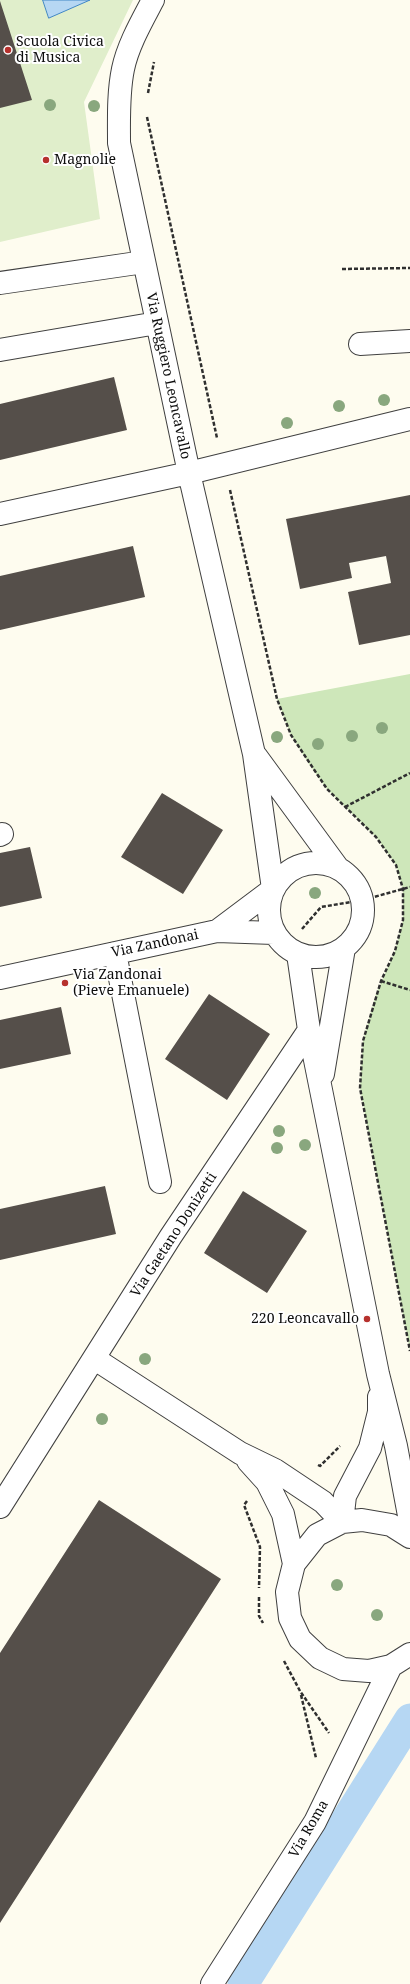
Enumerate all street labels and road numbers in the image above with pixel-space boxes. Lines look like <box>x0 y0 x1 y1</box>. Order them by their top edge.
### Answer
street label: Via Ruggiero Leoncavallo <box>142 291 194 461</box>
street label: Via Zandonai <box>110 927 200 961</box>
street label: Via Gaetano Donizetti <box>127 1170 221 1300</box>
street label: Via Roma <box>286 1797 332 1861</box>

